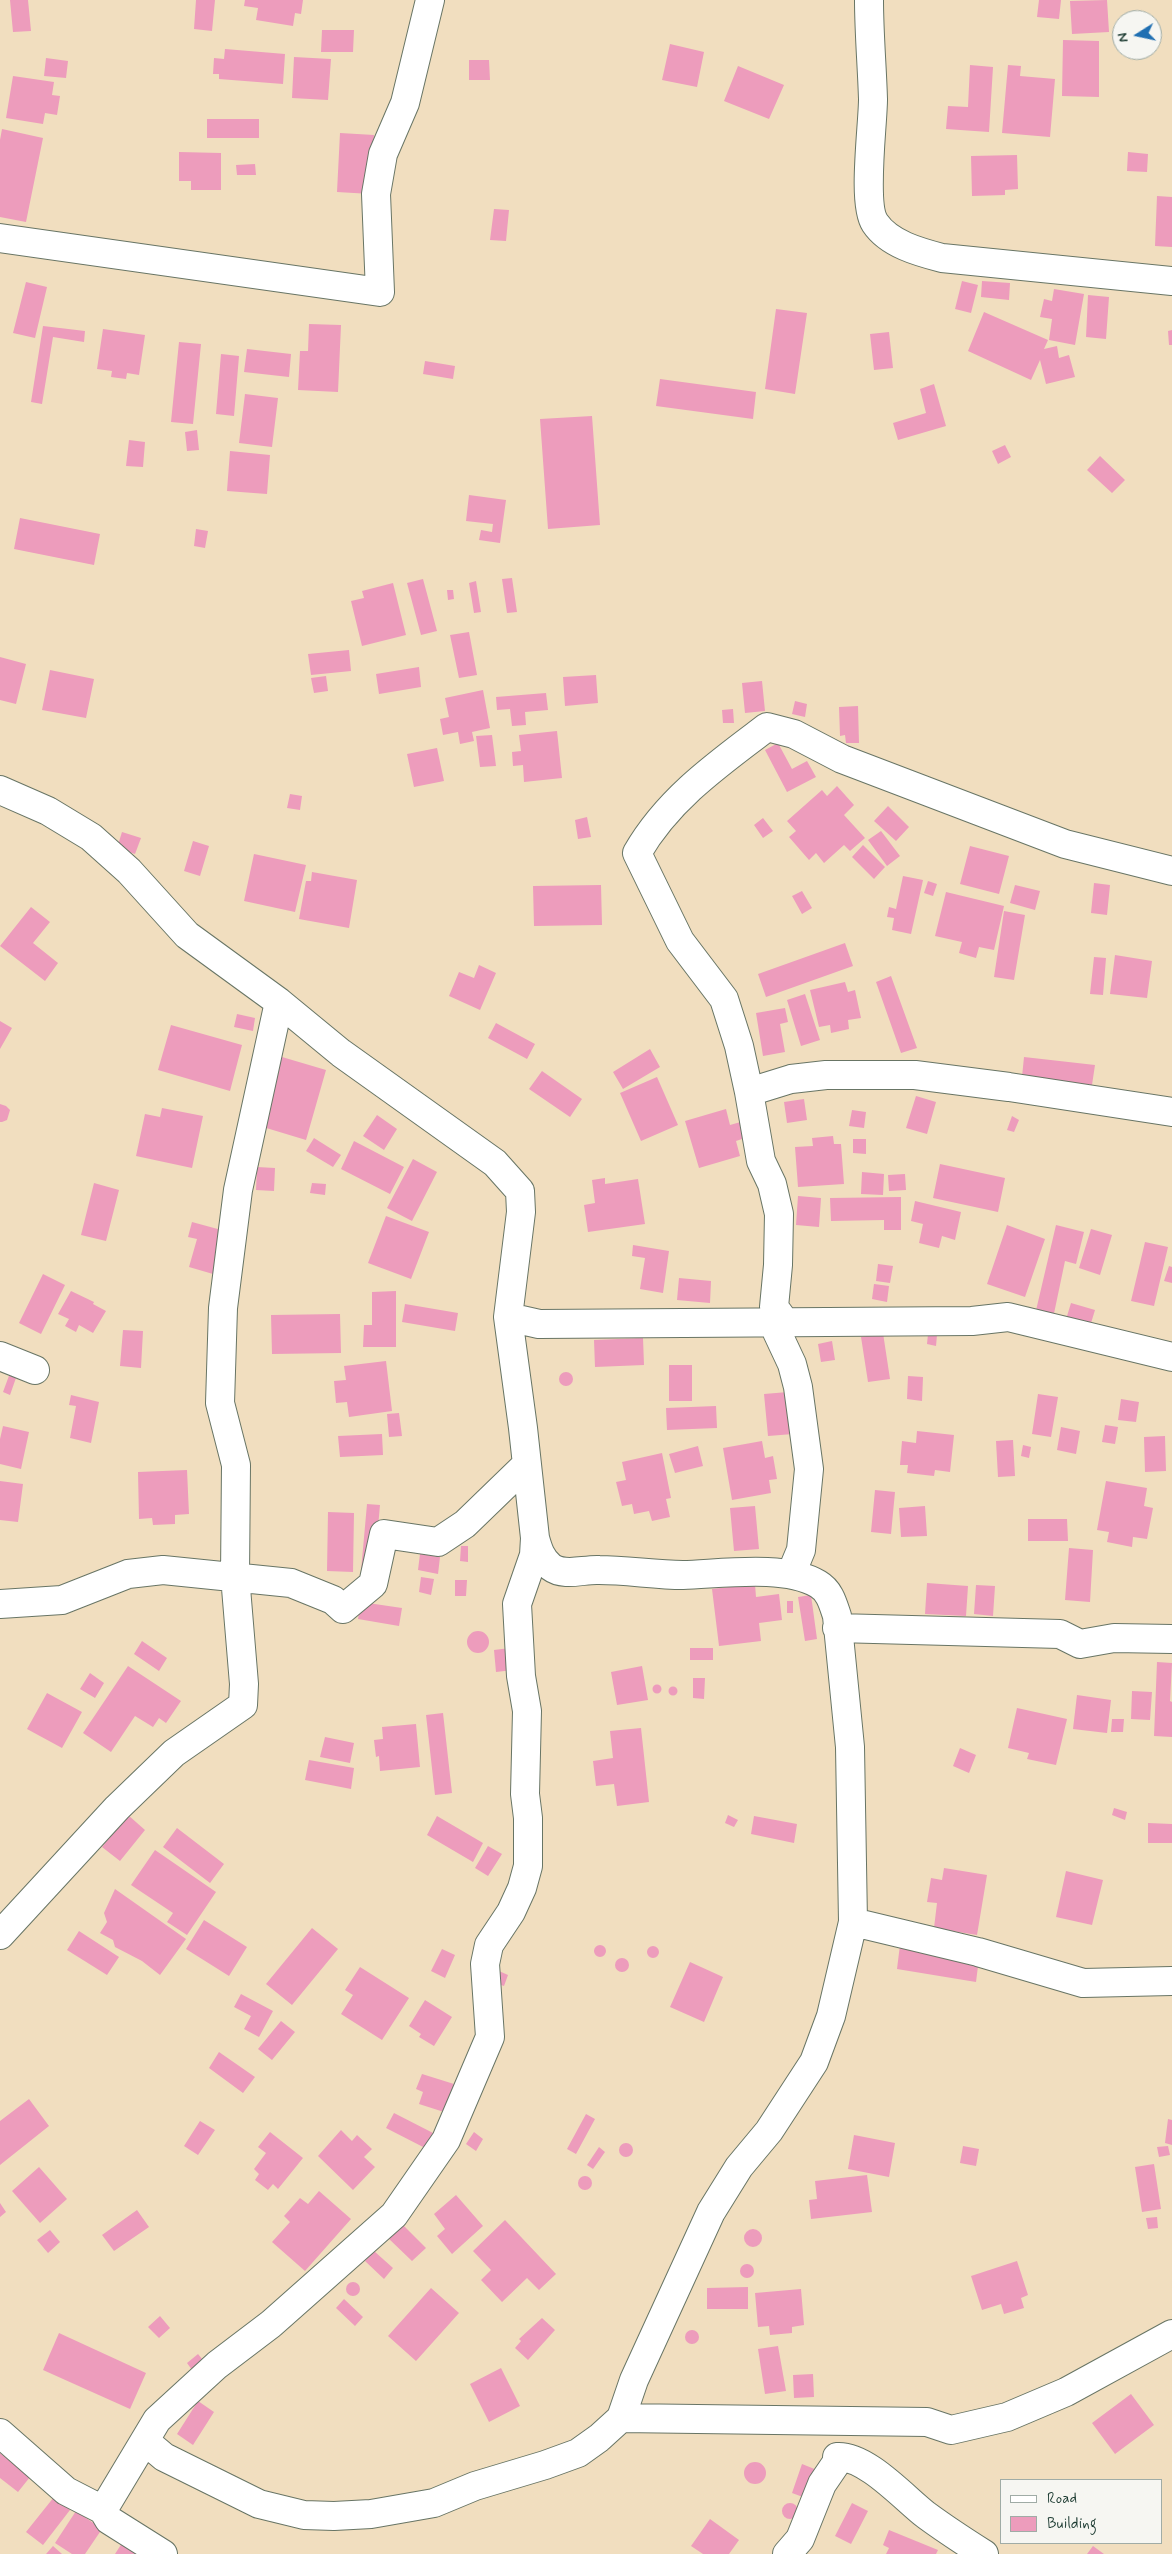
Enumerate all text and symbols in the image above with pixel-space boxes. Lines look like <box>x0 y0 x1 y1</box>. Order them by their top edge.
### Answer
north arrow <box>1112 10 1162 60</box>
text: N <box>1114 31 1133 44</box>
legend <box>1000 2479 1162 2544</box>
text: Road <box>1047 2489 1077 2509</box>
text: Building <box>1047 2514 1097 2534</box>

